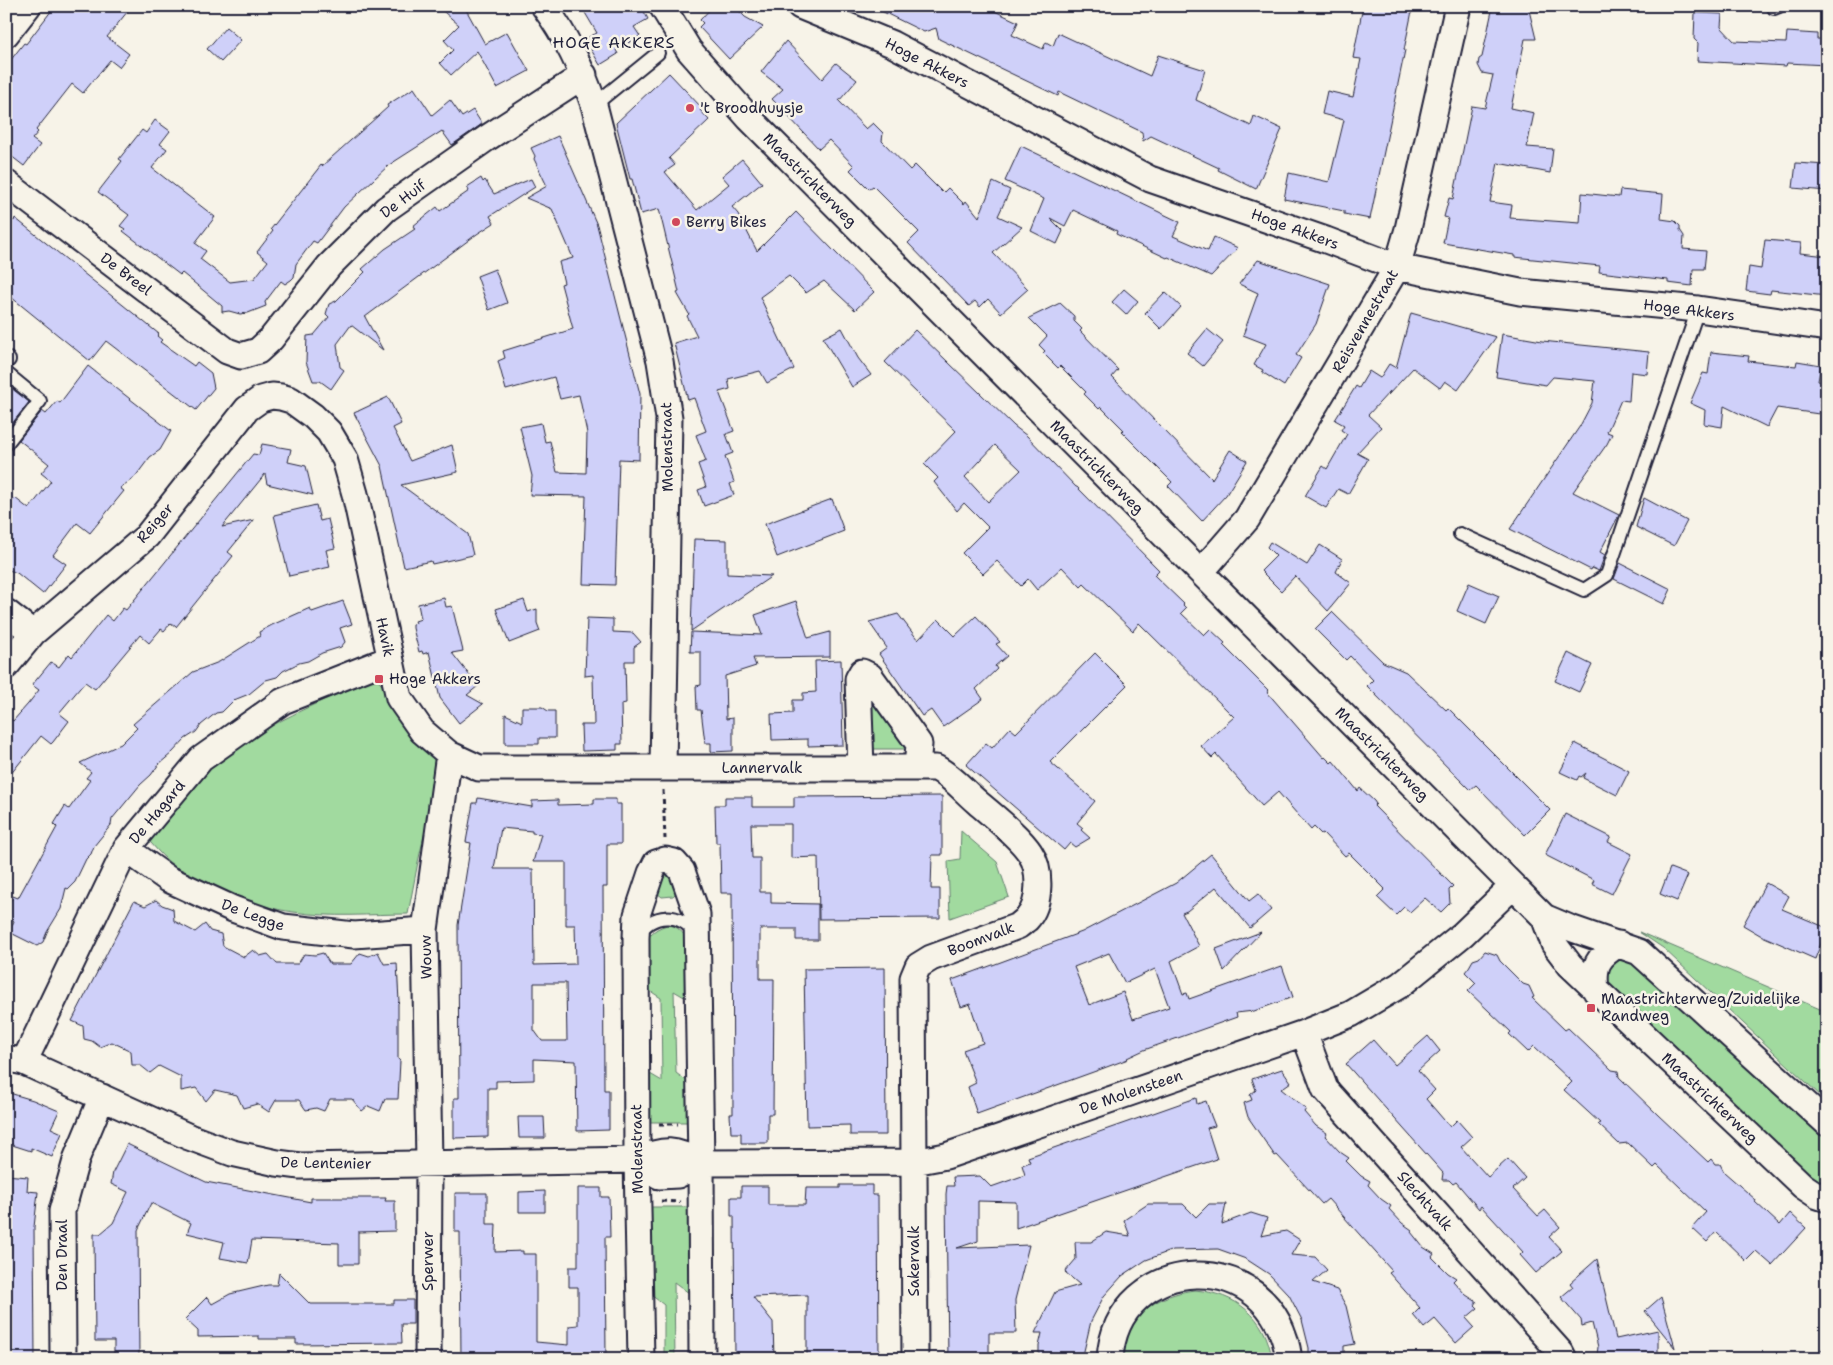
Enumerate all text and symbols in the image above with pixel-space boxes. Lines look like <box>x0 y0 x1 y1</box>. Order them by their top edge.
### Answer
district label: HOGE AKKERS <box>552 32 676 53</box>
street label: Hoge Akkers <box>881 33 973 93</box>
place label: 't Broodhuysje <box>700 98 804 118</box>
marker: 't Broodhuysje <box>684 102 696 114</box>
street label: Maastrichterweg <box>759 129 861 231</box>
street label: De Huif <box>376 175 430 223</box>
street label: Hoge Akkers <box>1248 204 1342 254</box>
place label: Berry Bikes <box>686 212 767 232</box>
marker: Berry Bikes <box>670 216 682 228</box>
street label: De Breel <box>96 248 156 300</box>
street label: Reisvennestraat <box>1327 266 1403 376</box>
street label: Hoge Akkers <box>1642 294 1736 326</box>
street label: Molenstraat <box>656 402 678 492</box>
street label: Maastrichterweg <box>1046 416 1148 518</box>
street label: Reiger <box>132 499 178 547</box>
street label: Havik <box>371 615 399 659</box>
place label: Hoge Akkers <box>389 669 481 689</box>
marker: Hoge Akkers <box>373 673 385 685</box>
street label: Maastrichterweg <box>1331 703 1433 805</box>
street label: Lannervalk <box>721 758 803 778</box>
street label: De Hagard <box>124 776 190 848</box>
street label: De Legge <box>218 894 288 936</box>
street label: Boomvalk <box>945 917 1017 961</box>
street label: Wouw <box>416 935 436 979</box>
place label: Maastrichterweg/Zuidelijke Randweg <box>1601 989 1801 1026</box>
marker: Maastrichterweg/Zuidelijke Randweg <box>1585 1002 1597 1014</box>
street label: Maastrichterweg <box>1657 1048 1763 1148</box>
street label: De Molensteen <box>1077 1065 1185 1119</box>
street label: Molenstraat <box>626 1104 648 1194</box>
street label: De Lentenier <box>280 1152 372 1174</box>
street label: Slechtvalk <box>1393 1167 1457 1235</box>
street label: Den Draal <box>52 1219 72 1291</box>
street label: Sakervalk <box>904 1226 924 1297</box>
street label: Sperwer <box>418 1231 438 1291</box>

